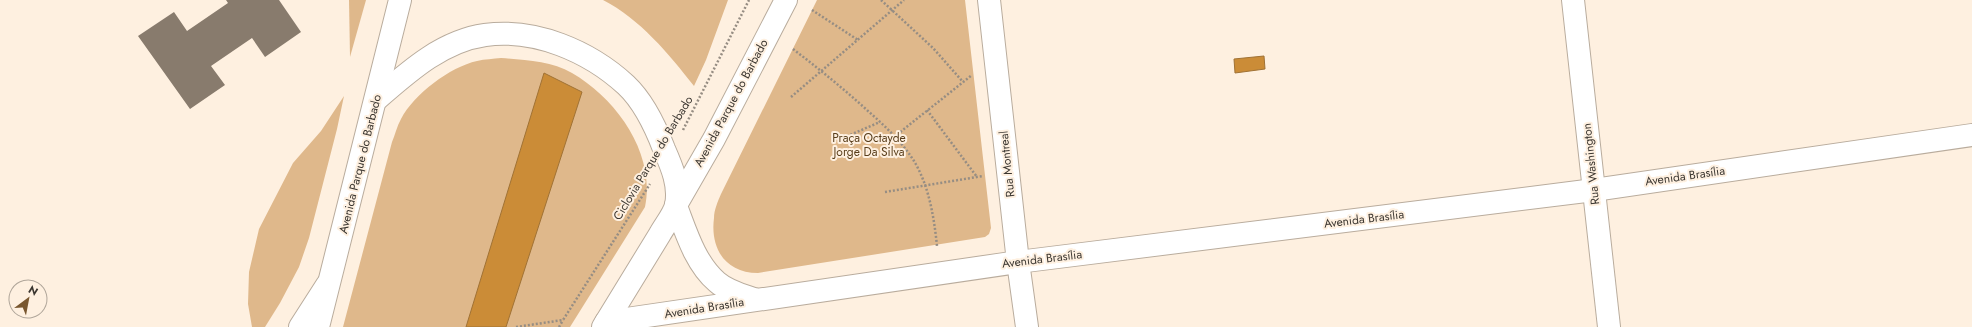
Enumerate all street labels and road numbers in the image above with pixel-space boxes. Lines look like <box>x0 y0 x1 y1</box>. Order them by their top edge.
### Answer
street label: Avenida Parque do Barbado <box>690 35 773 170</box>
street label: Avenida Parque do Barbado <box>334 92 386 235</box>
street label: Ciclovia Parque do Barbado <box>609 92 698 224</box>
street label: Rua Washington <box>1578 122 1604 206</box>
street label: Rua Montreal <box>995 130 1019 198</box>
street label: Avenida Brasília <box>1644 161 1726 191</box>
street label: Avenida Brasília <box>1323 205 1405 233</box>
street label: Avenida Brasília <box>1001 245 1083 273</box>
street label: Avenida Brasília <box>663 293 745 323</box>

